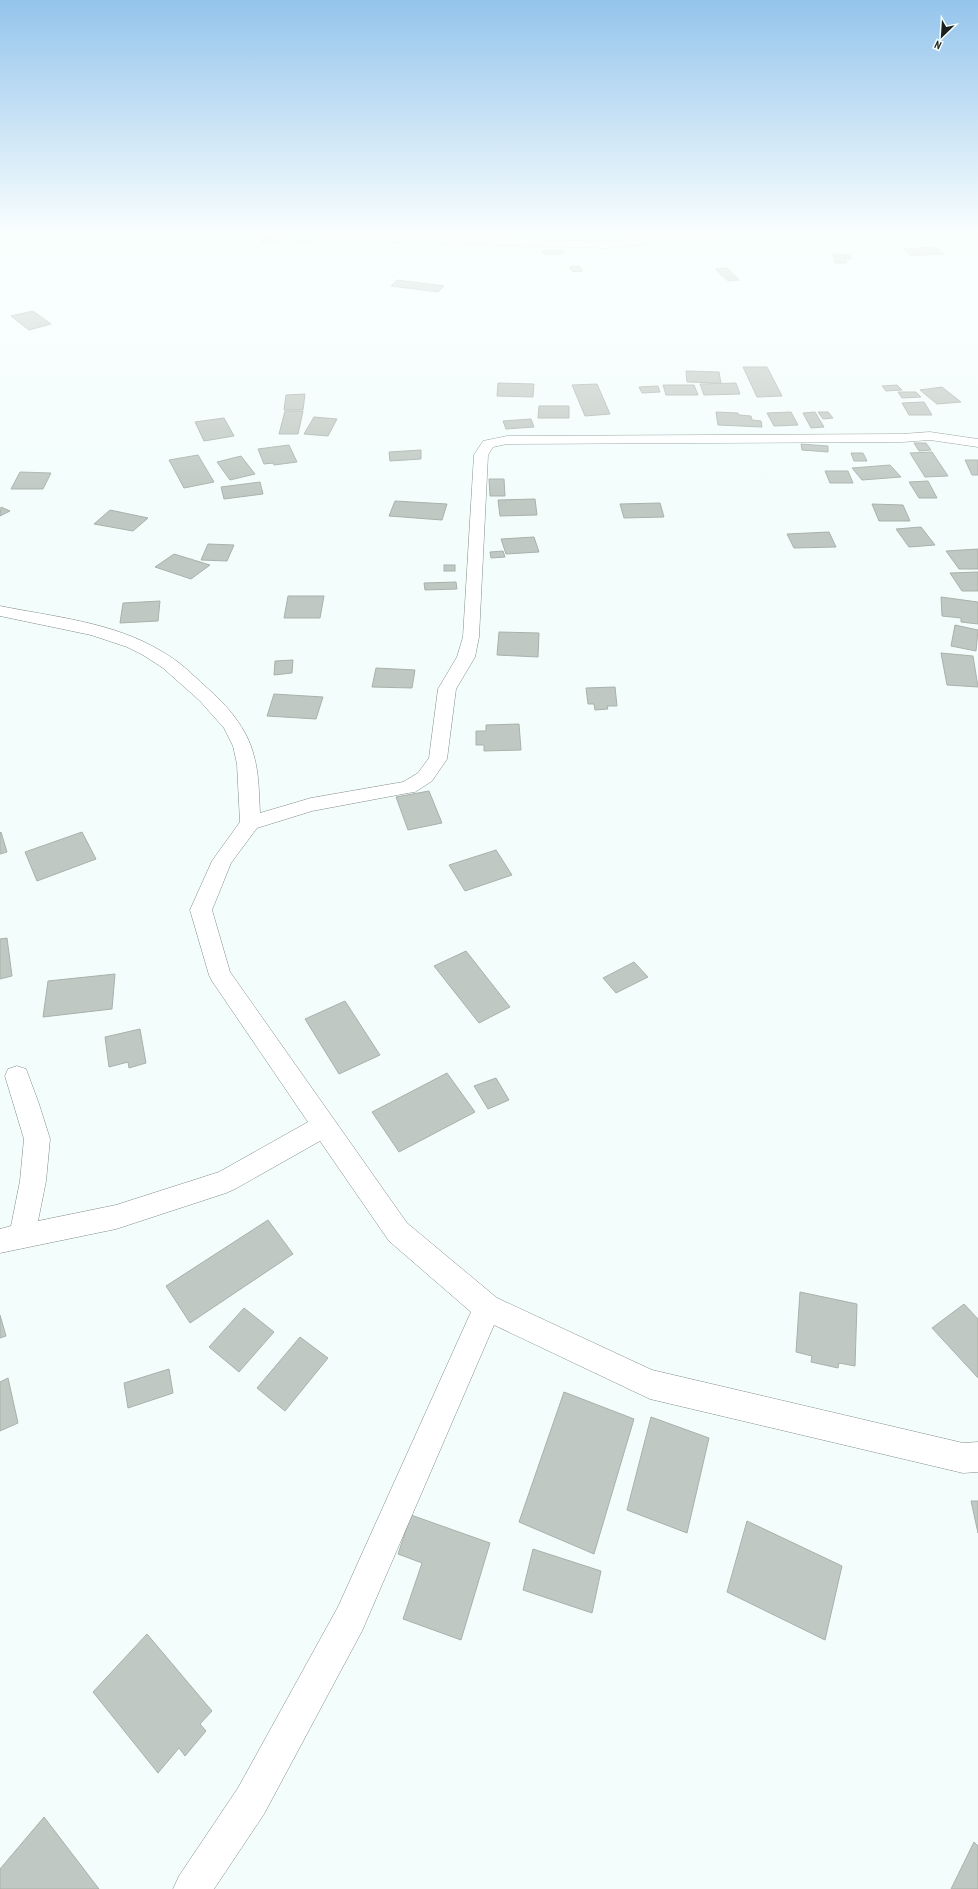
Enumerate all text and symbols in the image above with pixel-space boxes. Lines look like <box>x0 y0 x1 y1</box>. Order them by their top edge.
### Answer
north arrow <box>922 16 962 56</box>
text: N <box>932 37 943 53</box>

